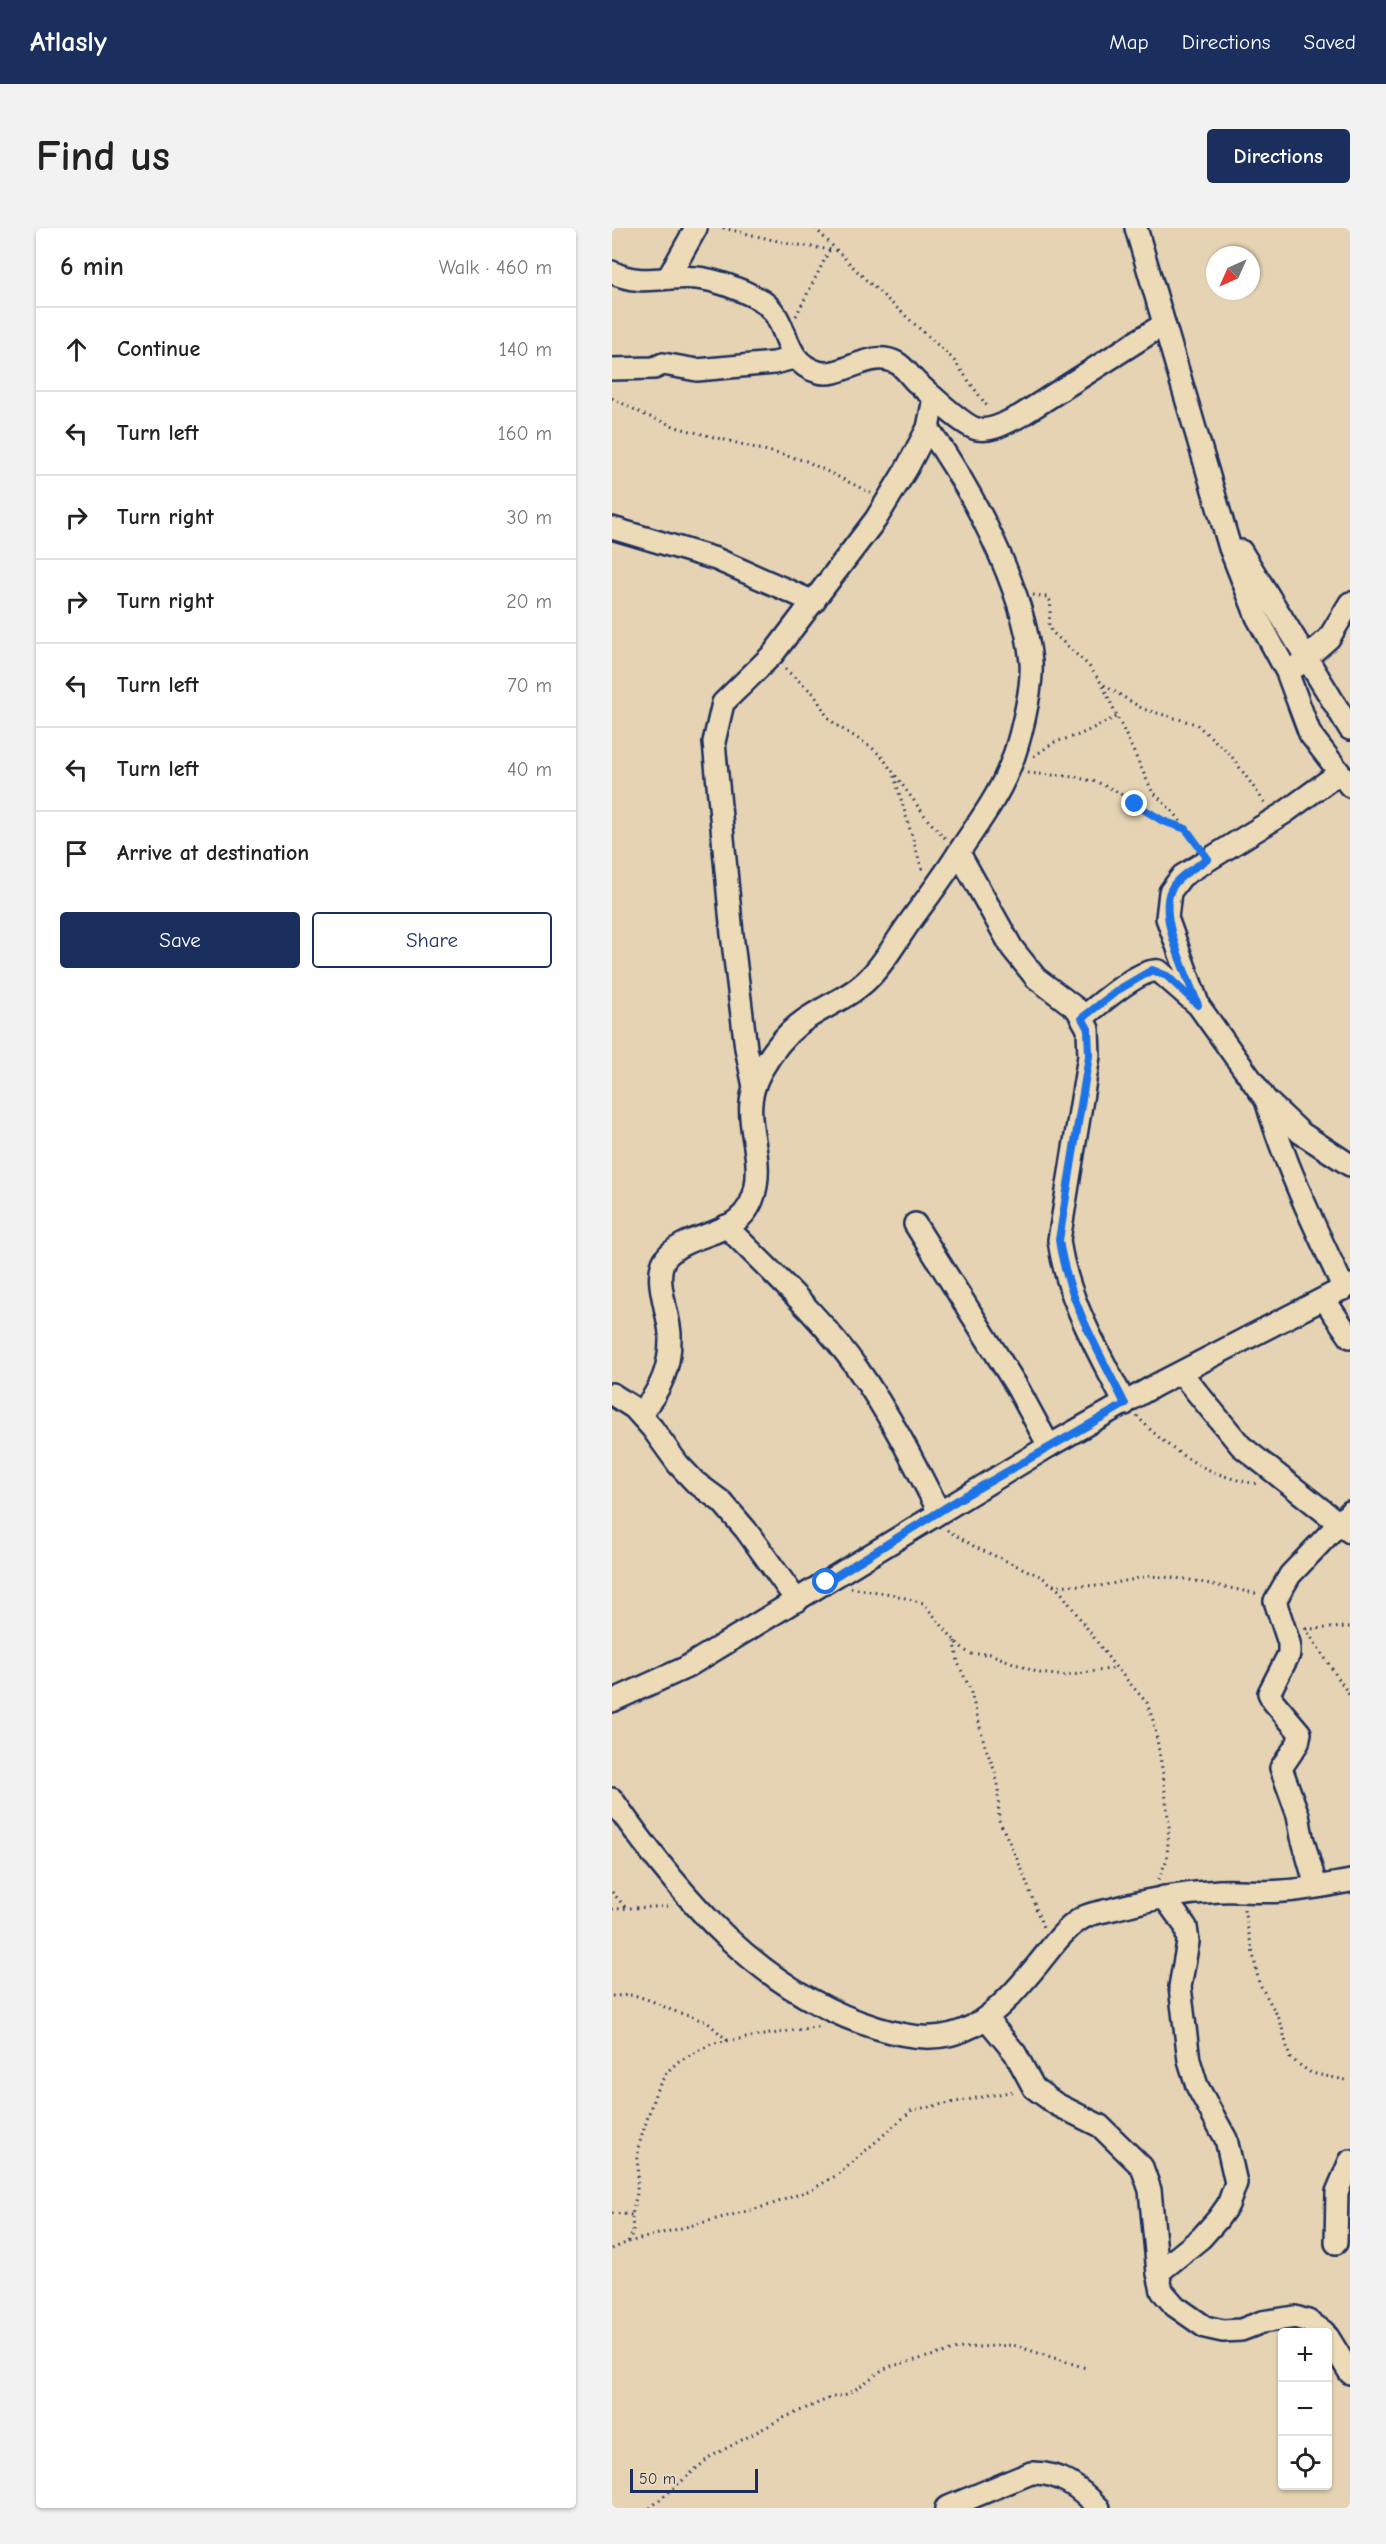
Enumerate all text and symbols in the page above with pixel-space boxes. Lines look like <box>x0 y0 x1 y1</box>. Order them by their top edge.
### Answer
text: Atlasly <box>30 26 107 58</box>
text: Map <box>1109 30 1149 54</box>
text: Directions <box>1182 30 1271 54</box>
text: Saved <box>1304 30 1356 54</box>
button: Directions <box>1207 129 1350 183</box>
text: Find us <box>36 132 170 181</box>
north arrow <box>1206 246 1260 300</box>
text: 6 min <box>60 252 124 282</box>
text: Walk · 460 m <box>439 256 552 279</box>
icon: ahead <box>60 333 93 366</box>
text: Continue <box>117 336 200 362</box>
text: 140 m <box>499 338 552 361</box>
icon: left <box>60 417 93 450</box>
text: Turn left <box>117 420 199 446</box>
text: 160 m <box>498 422 552 445</box>
icon: right <box>60 501 93 534</box>
text: Turn right <box>117 504 214 530</box>
text: 30 m <box>506 506 552 529</box>
icon: right <box>60 585 93 618</box>
text: Turn right <box>117 588 214 614</box>
text: 20 m <box>506 590 552 613</box>
icon: left <box>60 669 93 702</box>
text: Turn left <box>117 672 199 698</box>
text: 70 m <box>507 674 552 697</box>
icon: left <box>60 753 93 786</box>
text: Turn left <box>117 756 199 782</box>
text: 40 m <box>507 758 552 781</box>
route end <box>1121 790 1147 816</box>
icon: arrive <box>60 837 93 870</box>
text: Arrive at destination <box>117 840 309 866</box>
button: Save <box>60 912 300 968</box>
button: Share <box>312 912 552 968</box>
route start <box>812 1568 838 1594</box>
map controls <box>1278 2328 1332 2490</box>
button: + <box>1278 2328 1332 2382</box>
button: − <box>1278 2382 1332 2436</box>
button: locate <box>1278 2436 1332 2490</box>
scale bar <box>630 2466 758 2494</box>
text: 50 m <box>639 2470 676 2488</box>

